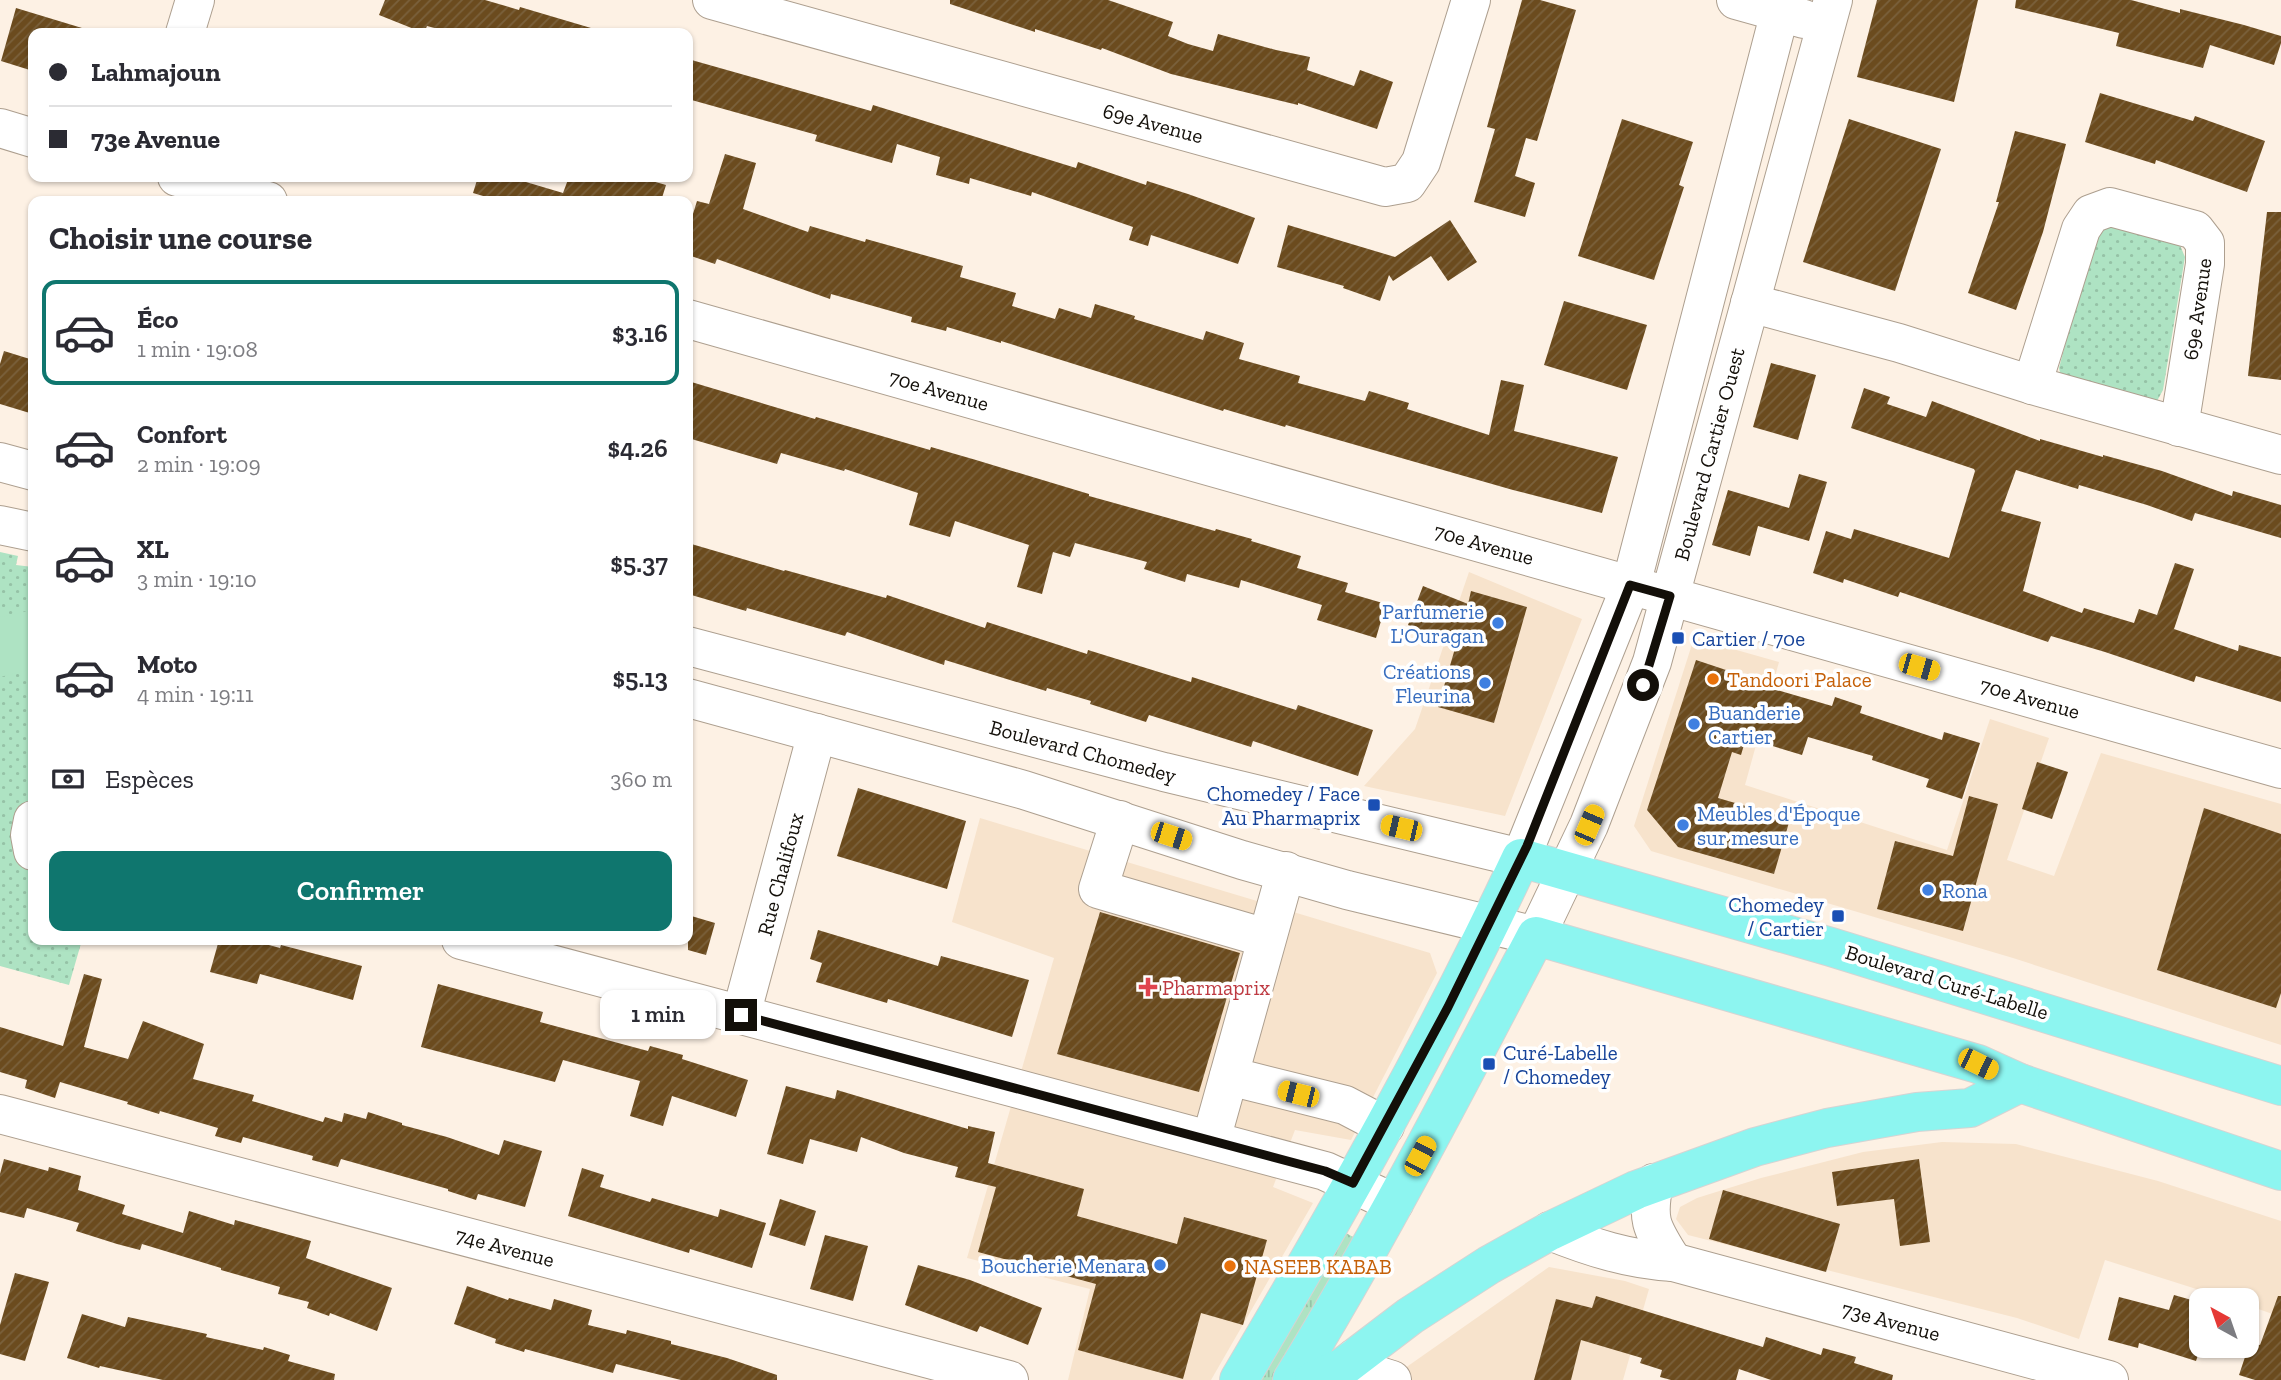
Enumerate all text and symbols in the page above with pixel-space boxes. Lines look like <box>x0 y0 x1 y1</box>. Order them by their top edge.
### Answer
text: Lahmajoun <box>91 56 221 88</box>
street label: 69e Avenue <box>1100 98 1206 148</box>
text: 73e Avenue <box>91 123 220 155</box>
text: Choisir une course <box>49 219 312 257</box>
street label: 69e Avenue <box>2177 256 2217 362</box>
icon: car <box>53 301 116 364</box>
text: Éco <box>137 303 178 335</box>
text: $3.16 <box>612 317 668 349</box>
text: 1 min · 19:08 <box>137 335 258 363</box>
street label: Boulevard Cartier Ouest <box>1669 345 1750 563</box>
street label: 70e Avenue <box>886 364 992 416</box>
icon: car <box>53 416 116 479</box>
text: Confort <box>137 418 227 450</box>
text: $4.26 <box>608 432 668 464</box>
text: 2 min · 19:09 <box>137 450 261 478</box>
street label: 70e Avenue <box>1431 518 1537 570</box>
icon: car <box>53 531 116 594</box>
text: XL <box>137 533 169 565</box>
text: $5.37 <box>610 547 668 579</box>
text: 3 min · 19:10 <box>137 565 257 593</box>
place label: Parfumerie L'Ouragan <box>1382 599 1484 648</box>
marker: Parfumerie L'Ouragan <box>1490 615 1506 631</box>
place label: Cartier / 70e <box>1692 626 1805 651</box>
marker: Cartier / 70e <box>1670 630 1686 646</box>
icon: car <box>53 646 116 709</box>
text: Moto <box>137 648 197 680</box>
car <box>1896 651 1943 683</box>
place label: Créations Fleurina <box>1383 659 1471 708</box>
text: $5.13 <box>612 662 668 694</box>
place label: Tandoori Palace <box>1727 667 1872 692</box>
route start <box>1627 669 1659 701</box>
marker: Tandoori Palace <box>1705 671 1721 687</box>
street label: 70e Avenue <box>1977 672 2083 724</box>
marker: Créations Fleurina <box>1477 675 1493 691</box>
text: 4 min · 19:11 <box>137 680 254 708</box>
place label: Buanderie Cartier <box>1708 700 1801 749</box>
street label: Boulevard Chomedey <box>987 714 1179 788</box>
marker: Buanderie Cartier <box>1686 716 1702 732</box>
icon: cash <box>49 760 87 798</box>
text: Espèces <box>105 763 194 795</box>
text: 360 m <box>610 765 672 793</box>
place label: Chomedey / Face Au Pharmaprix <box>1207 781 1360 830</box>
marker: Chomedey / Face Au Pharmaprix <box>1366 797 1382 813</box>
place label: Meubles d'Époque sur mesure <box>1697 801 1860 850</box>
car <box>1572 802 1607 848</box>
street label: Rue Chalifoux <box>752 810 808 938</box>
car <box>1379 813 1424 843</box>
marker: Meubles d'Époque sur mesure <box>1675 817 1691 833</box>
car <box>1148 820 1195 852</box>
button: Confirmer <box>49 851 672 931</box>
place label: Rona <box>1942 878 1988 903</box>
marker: Rona <box>1920 882 1936 898</box>
place label: Chomedey / Cartier <box>1728 892 1824 941</box>
marker: Chomedey / Cartier <box>1830 908 1846 924</box>
street label: Boulevard Curé-Labelle <box>1843 939 2052 1025</box>
place label: Pharmaprix <box>1162 975 1270 1000</box>
marker: Pharmaprix <box>1140 979 1156 995</box>
callout: 1 min <box>601 990 716 1040</box>
route end <box>725 999 757 1031</box>
text: 1 min <box>631 1000 685 1028</box>
place label: Curé-Labelle / Chomedey <box>1503 1040 1618 1089</box>
car <box>1955 1045 2002 1083</box>
marker: Curé-Labelle / Chomedey <box>1481 1056 1497 1072</box>
car <box>1276 1079 1321 1109</box>
car <box>1401 1133 1440 1179</box>
street label: 74e Avenue <box>453 1222 557 1272</box>
place label: Boucherie Menara <box>981 1253 1146 1278</box>
place label: NASEEB KABAB <box>1244 1254 1392 1279</box>
marker: Boucherie Menara <box>1152 1257 1168 1273</box>
marker: NASEEB KABAB <box>1222 1258 1238 1274</box>
north arrow <box>2189 1288 2259 1358</box>
map controls <box>2189 1288 2259 1358</box>
street label: 73e Avenue <box>1839 1296 1943 1346</box>

